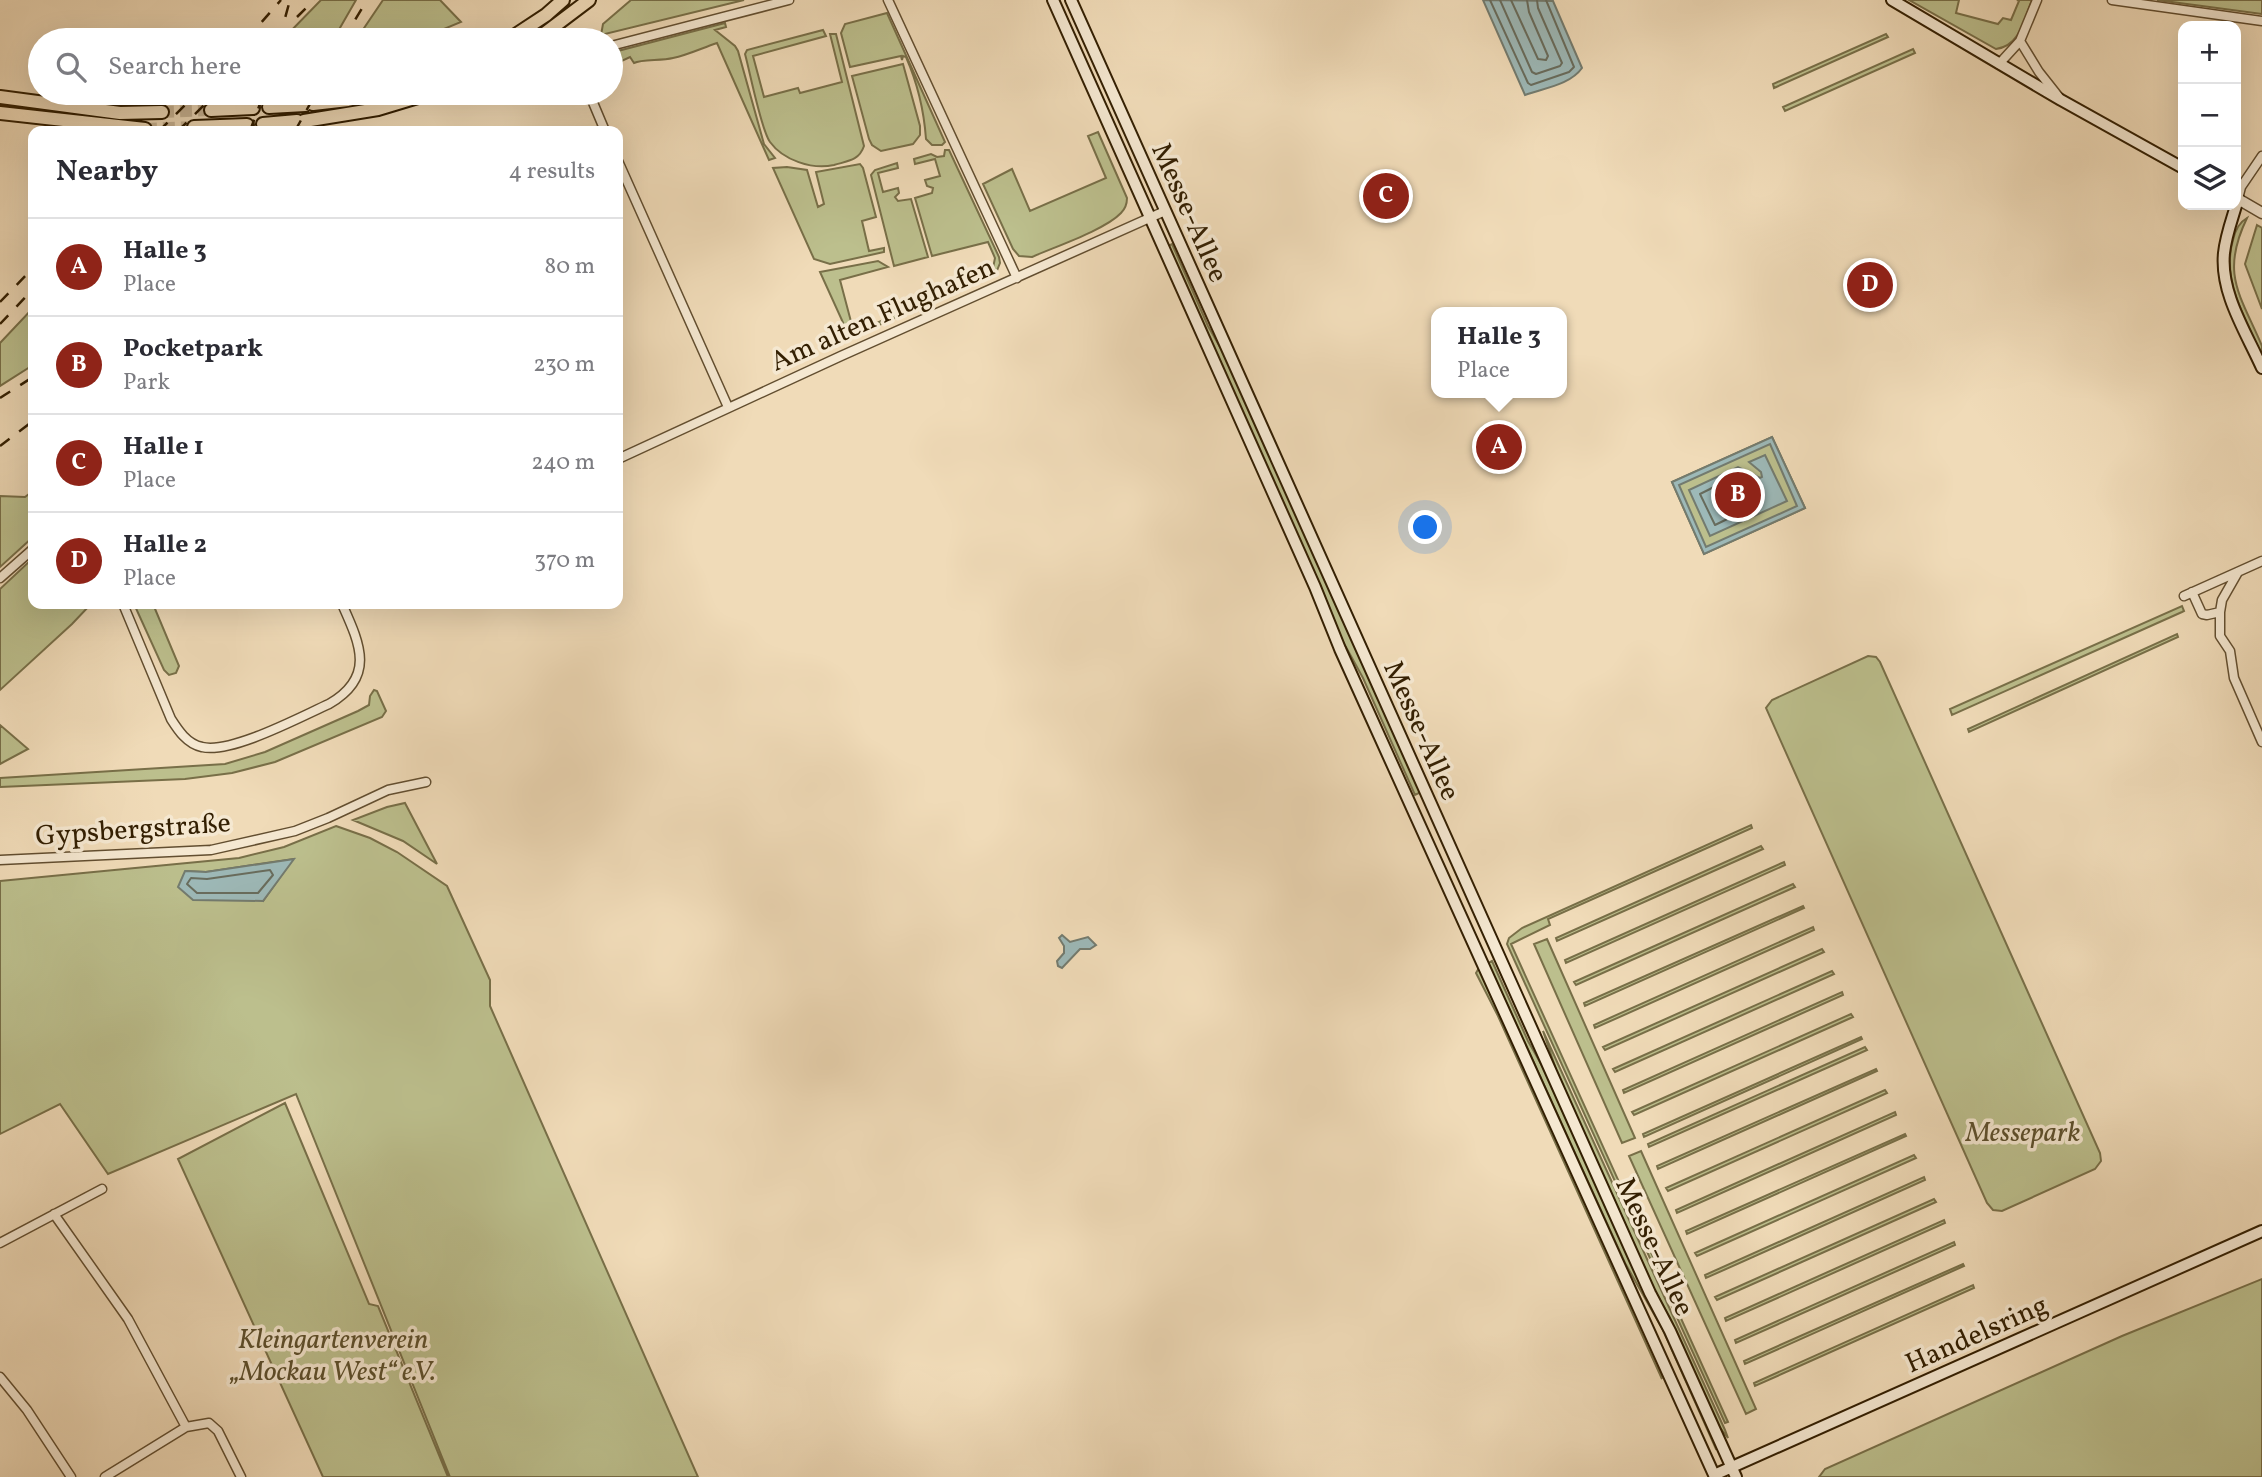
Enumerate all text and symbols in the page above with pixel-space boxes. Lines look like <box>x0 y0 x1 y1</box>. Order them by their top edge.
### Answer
map controls <box>2178 21 2241 210</box>
button: + <box>2178 21 2241 84</box>
search box <box>28 28 623 105</box>
icon: search <box>52 48 90 86</box>
text: Search here <box>108 49 241 85</box>
button: − <box>2178 84 2241 147</box>
street label: Messe-Allee <box>1141 137 1237 289</box>
button: layers <box>2178 147 2241 210</box>
text: Nearby <box>56 151 158 193</box>
text: 4 results <box>509 156 595 188</box>
pin: C <box>1363 170 1409 222</box>
text: Halle 3 <box>123 233 207 269</box>
street label: Am alten Flughafen <box>765 248 1001 382</box>
text: A <box>71 251 87 283</box>
text: 80 m <box>545 251 595 283</box>
pin: D <box>1847 259 1893 311</box>
text: Place <box>123 269 176 301</box>
popup <box>1431 307 1567 398</box>
text: Halle 3 <box>1457 319 1541 355</box>
text: Pocketpark <box>123 331 263 367</box>
text: B <box>71 349 87 381</box>
text: 230 m <box>533 349 595 381</box>
text: Place <box>1457 355 1510 387</box>
text: Park <box>123 367 170 399</box>
pin: A <box>1476 421 1522 473</box>
text: Halle 1 <box>123 429 204 465</box>
text: C <box>72 447 86 479</box>
text: 240 m <box>531 447 595 479</box>
text: Place <box>123 465 176 497</box>
pin: B <box>1715 469 1761 521</box>
your location <box>1408 510 1442 544</box>
text: Halle 2 <box>123 527 207 563</box>
text: D <box>71 545 87 577</box>
text: 370 m <box>534 545 595 577</box>
text: Place <box>123 563 176 595</box>
street label: Messe-Allee <box>1373 655 1469 807</box>
street label: Gypsbergstraße <box>34 804 232 857</box>
park label: Messepark <box>1965 1114 2080 1153</box>
street label: Messe-Allee <box>1605 1171 1703 1323</box>
street label: Handelsring <box>1899 1286 2055 1384</box>
park label: Kleingartenverein „Mockau West“ e.V. <box>229 1321 436 1392</box>

